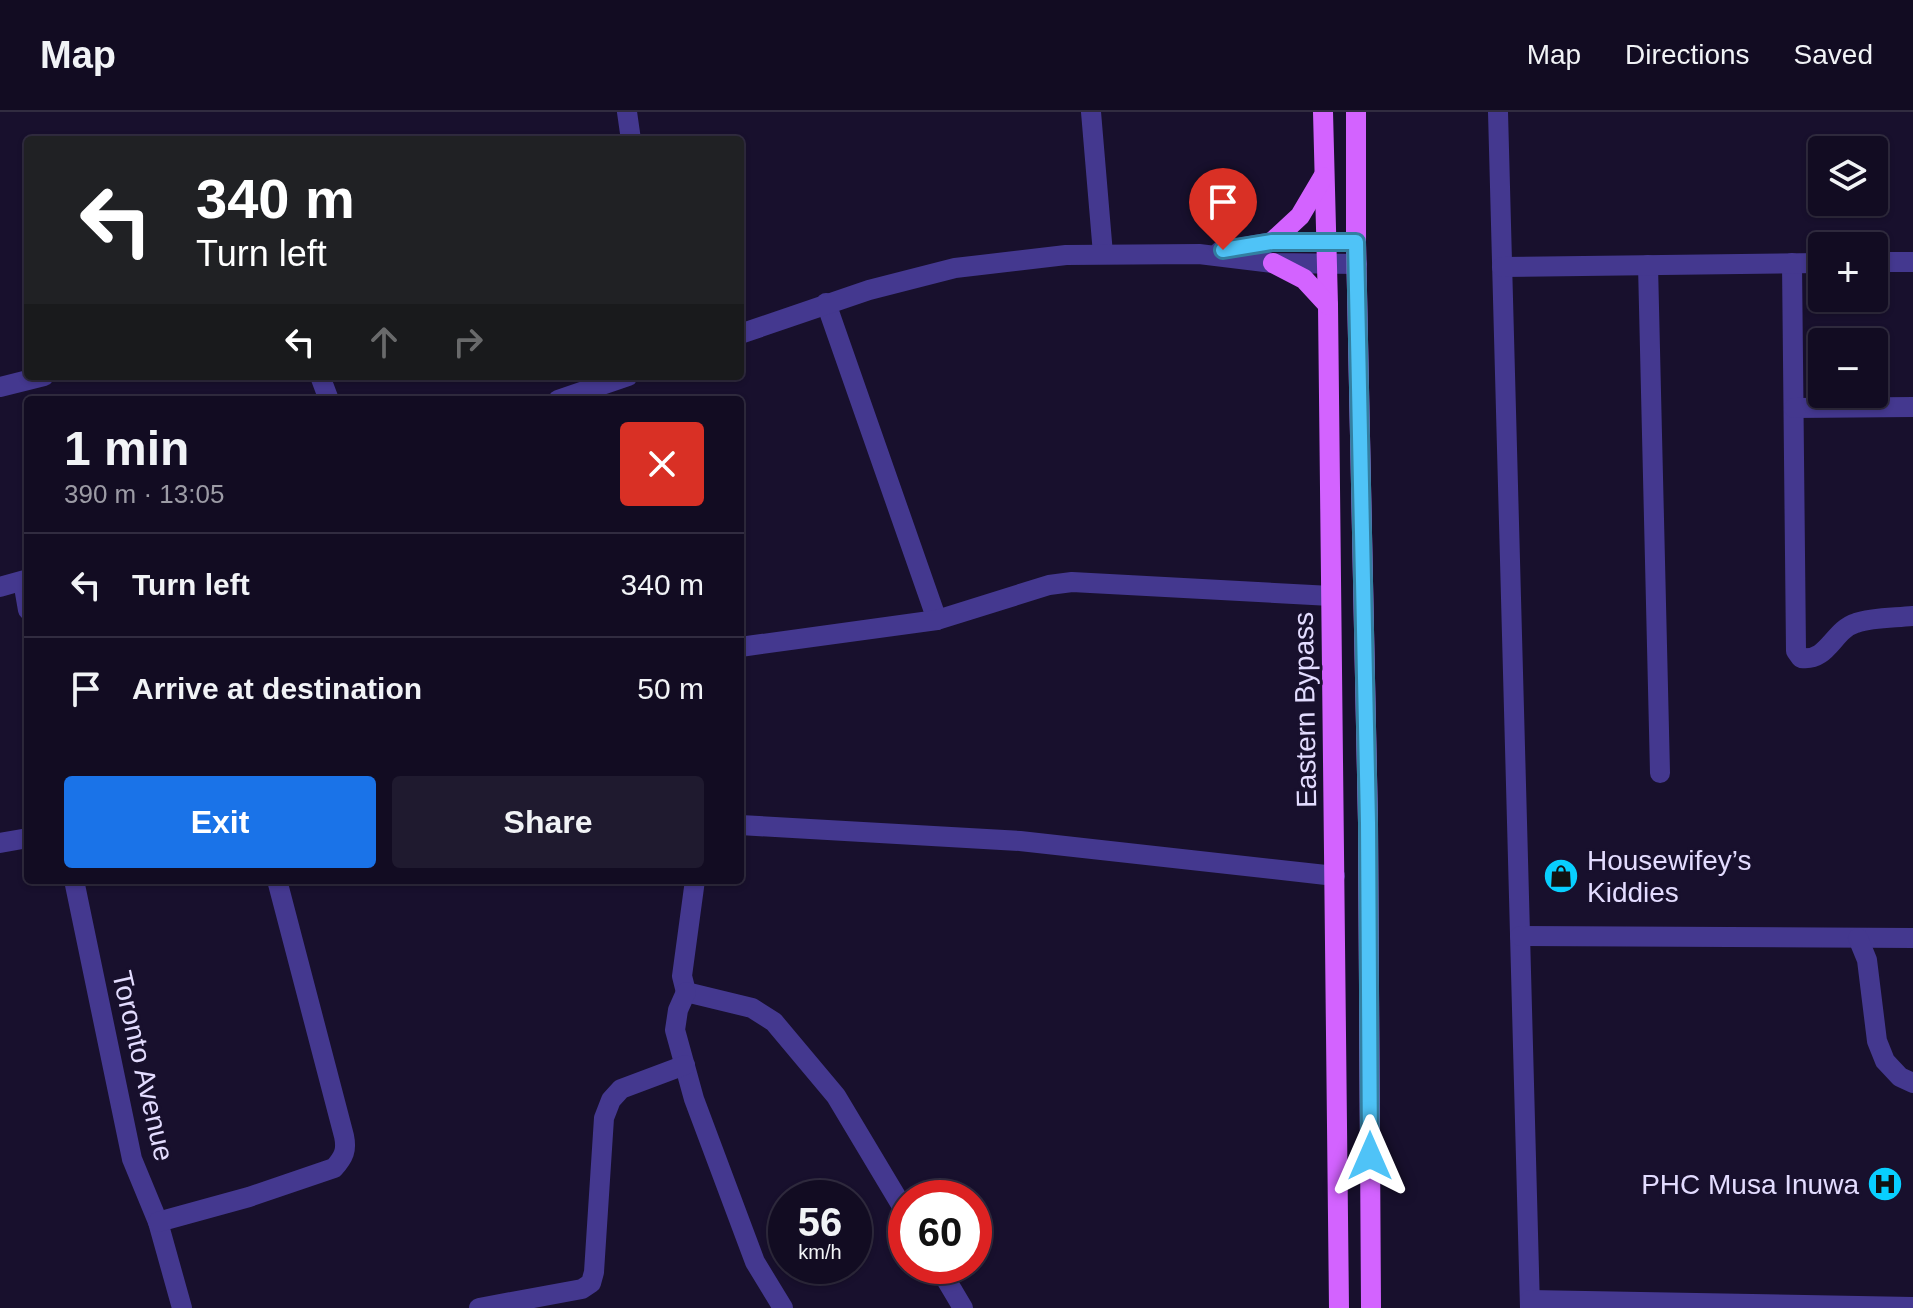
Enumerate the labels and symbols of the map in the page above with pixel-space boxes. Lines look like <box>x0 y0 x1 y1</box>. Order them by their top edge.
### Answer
pin <box>1189 168 1257 250</box>
street label: Eastern Bypass <box>1288 612 1322 808</box>
place label: Housewifey’s Kiddies <box>1587 845 1751 908</box>
shop icon: Housewifey’s Kiddies <box>1542 857 1580 895</box>
street label: Toronto Avenue <box>106 968 180 1164</box>
position arrow <box>1328 1114 1412 1198</box>
hospital icon: PHC Musa Inuwa <box>1866 1165 1904 1203</box>
place label: PHC Musa Inuwa <box>1641 1169 1859 1200</box>
speed limit sign: 60 <box>888 1180 992 1284</box>

